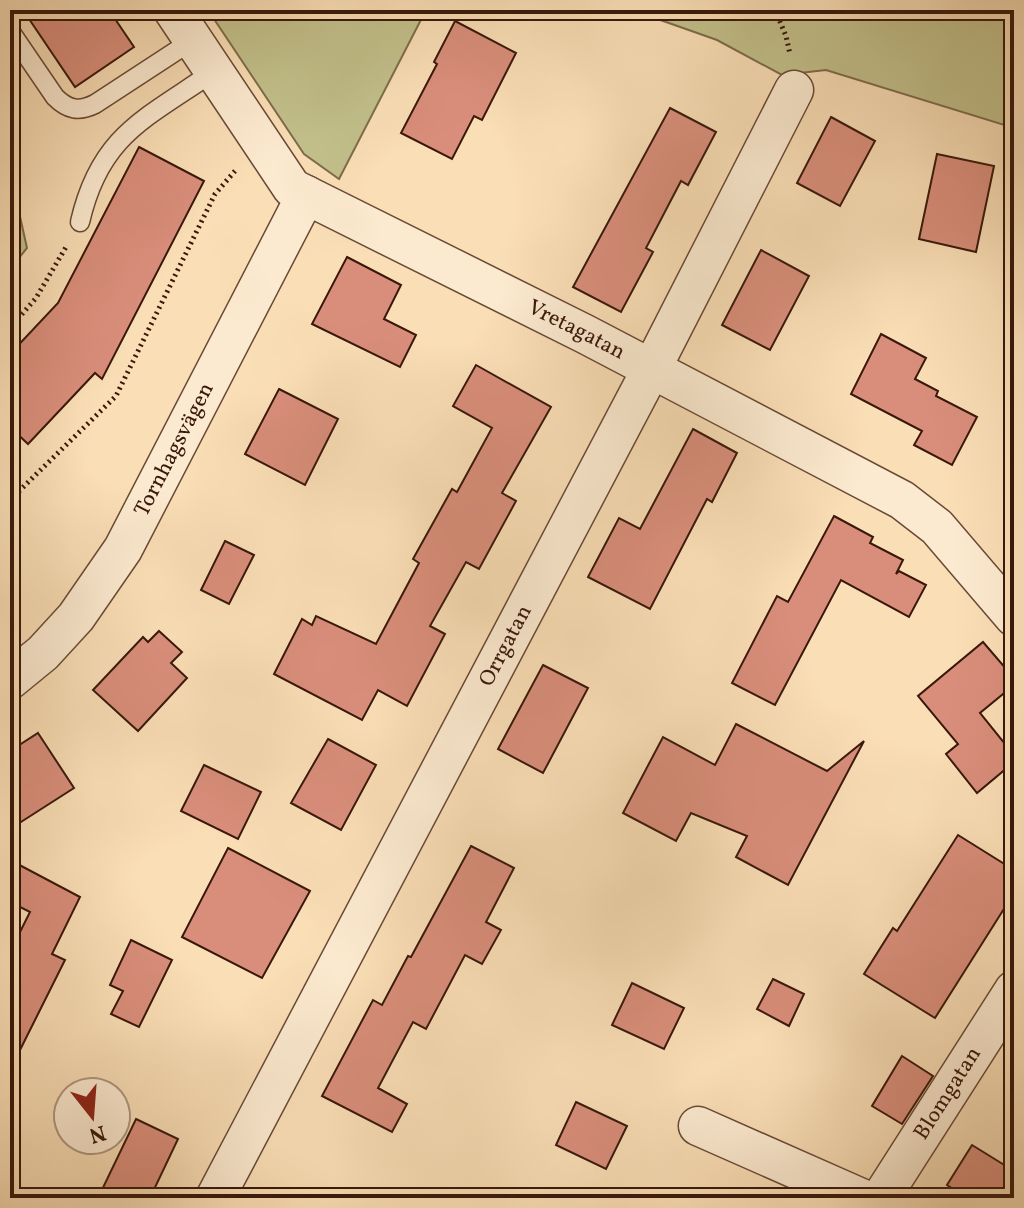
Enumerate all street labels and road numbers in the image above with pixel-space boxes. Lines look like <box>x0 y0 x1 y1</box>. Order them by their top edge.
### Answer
street label: Vretagatan <box>522 292 631 368</box>
street label: Tornhagsvägen <box>127 377 222 522</box>
street label: Orrgatan <box>471 600 540 692</box>
street label: Blomgatan <box>906 1041 989 1146</box>

